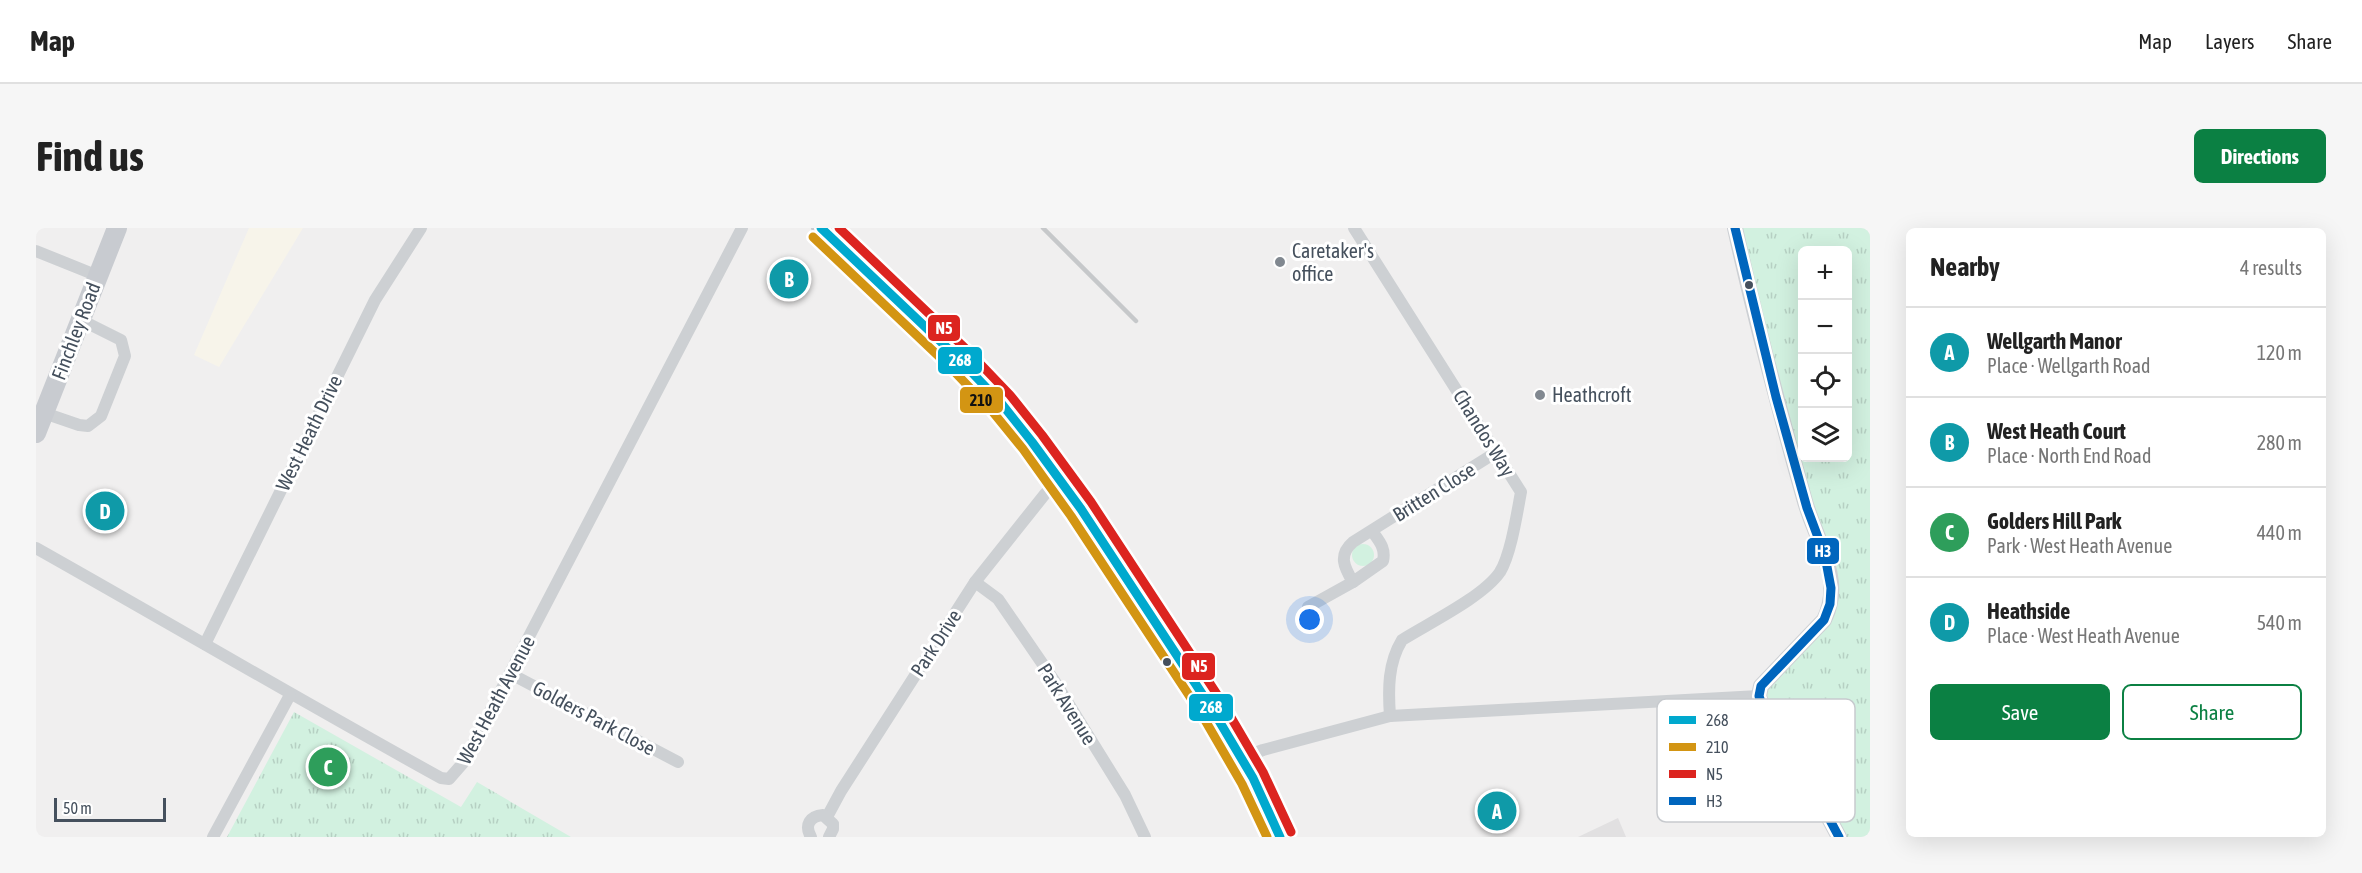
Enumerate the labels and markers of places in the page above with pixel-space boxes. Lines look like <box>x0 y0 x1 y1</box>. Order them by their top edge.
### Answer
place label: Caretaker's office <box>1292 239 1374 285</box>
marker: Caretaker's office <box>1273 255 1287 269</box>
pin: B <box>770 256 808 302</box>
unlabelled marker <box>1743 279 1755 291</box>
place label: Heathcroft <box>1552 383 1632 406</box>
marker: Heathcroft <box>1533 388 1547 402</box>
pin: D <box>86 488 124 534</box>
unlabelled marker <box>1161 656 1173 668</box>
pin: C <box>308 744 348 790</box>
pin: A <box>1478 788 1516 834</box>

